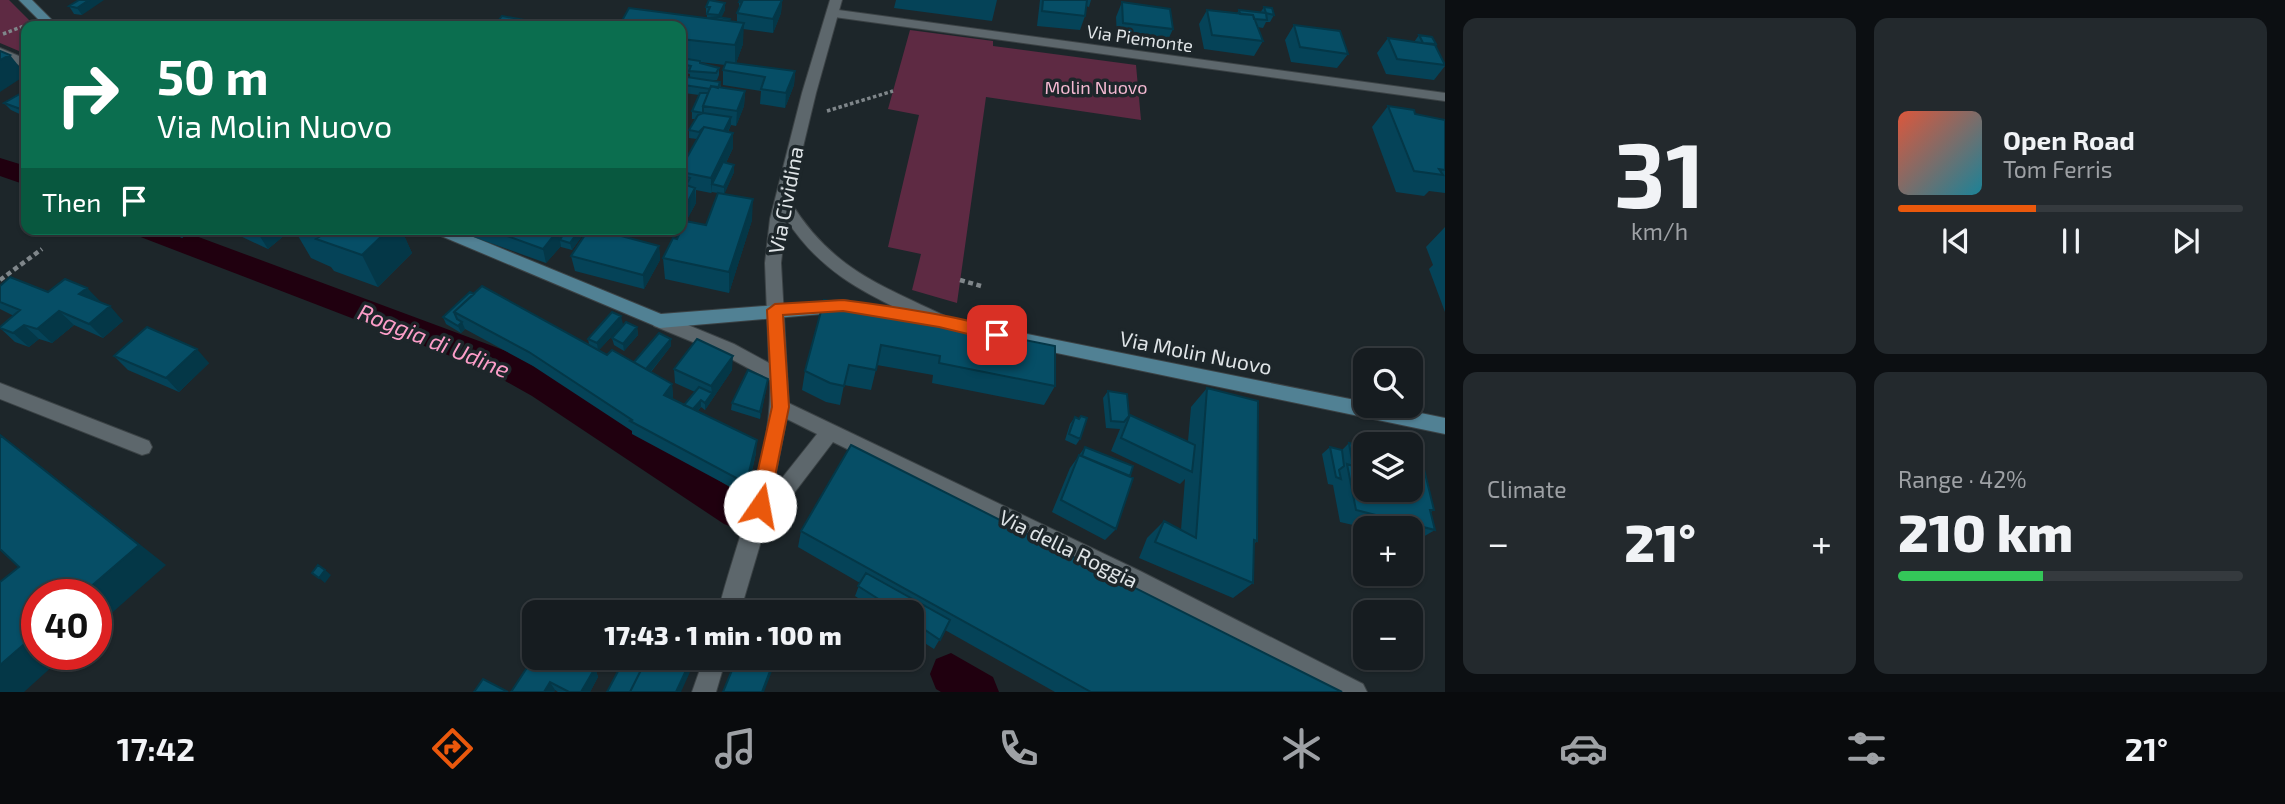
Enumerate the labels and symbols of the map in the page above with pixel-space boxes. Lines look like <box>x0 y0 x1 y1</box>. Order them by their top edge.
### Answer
street label: Via Piemonte <box>1085 20 1195 56</box>
park label: Molin Nuovo <box>1044 76 1148 98</box>
street label: Via Cividina <box>762 144 808 256</box>
water label: Roggia di Udine <box>354 297 514 383</box>
pin <box>967 305 1027 365</box>
street label: Via Molin Nuovo <box>1118 325 1274 379</box>
position arrow <box>723 469 797 543</box>
street label: Via della Roggia <box>996 504 1142 592</box>
speed limit sign: 40 <box>21 579 112 670</box>

